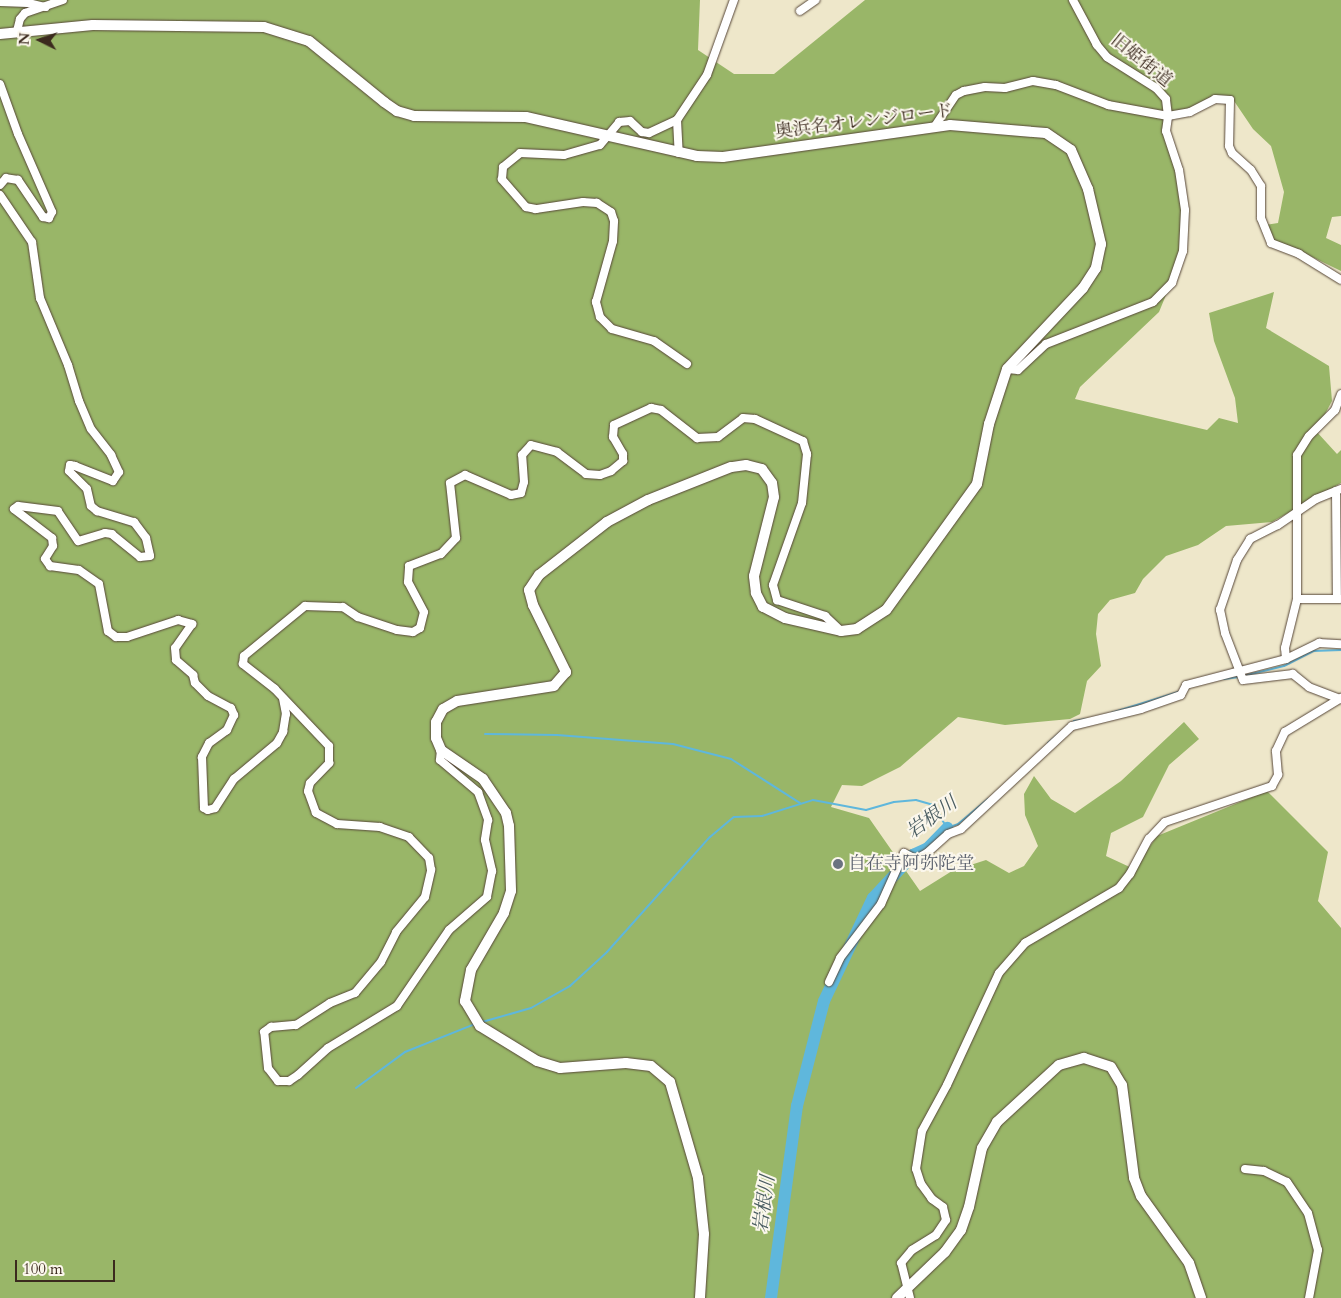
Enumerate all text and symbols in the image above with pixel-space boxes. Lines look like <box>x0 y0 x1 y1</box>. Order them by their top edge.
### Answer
north arrow <box>15 15 65 65</box>
street label: 旧姫街道 <box>1106 30 1176 92</box>
text: N <box>15 32 34 46</box>
street label: 奥浜名オレンジロード <box>773 100 955 144</box>
water label: 岩根川 <box>902 792 962 844</box>
place label: 自在寺阿弥陀堂 <box>848 853 974 875</box>
marker: 自在寺阿弥陀堂 <box>832 858 844 870</box>
water label: 岩根川 <box>750 1174 780 1234</box>
scale bar <box>18 1250 118 1282</box>
text: 100 m <box>23 1259 63 1279</box>

